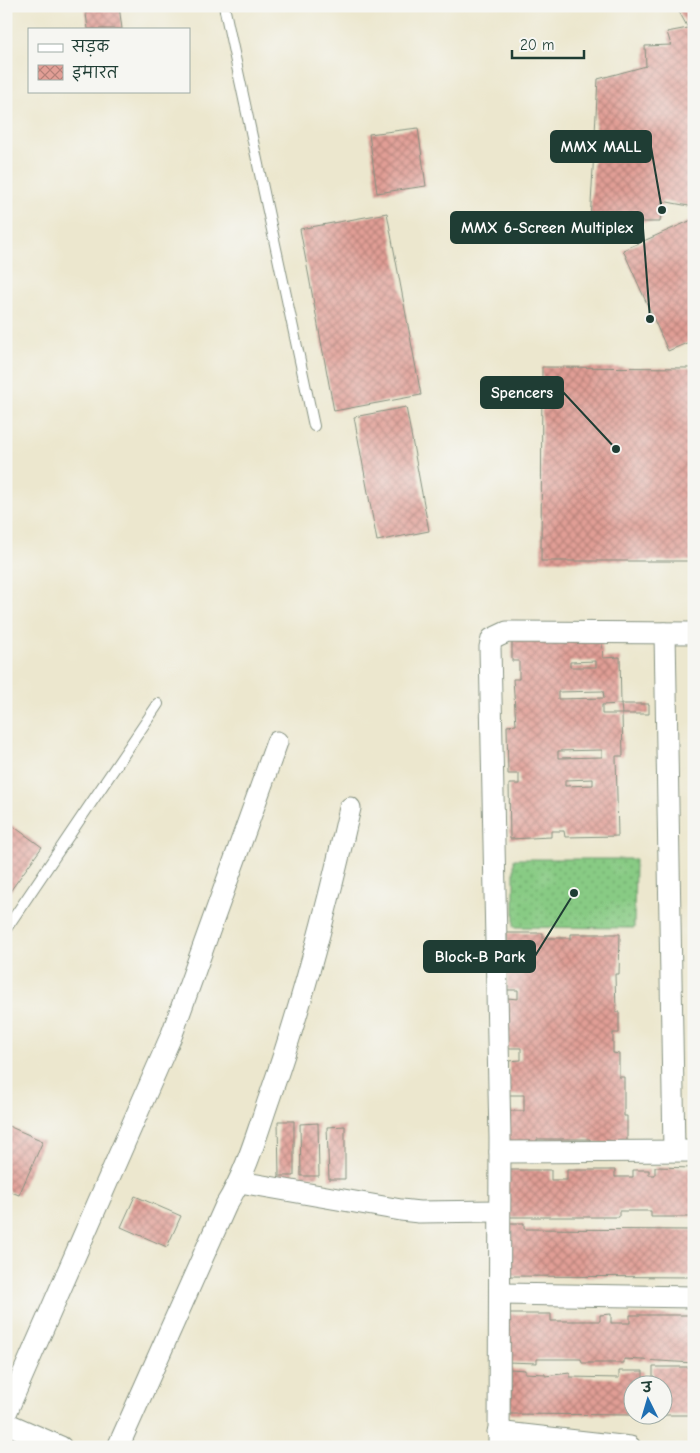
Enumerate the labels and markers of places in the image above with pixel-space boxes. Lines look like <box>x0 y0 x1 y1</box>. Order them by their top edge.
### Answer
callout: MMX MALL <box>551 131 651 162</box>
callout: MMX 6-Screen Multiplex <box>451 212 643 243</box>
callout: Spencers <box>481 377 563 408</box>
callout: Block-B Park <box>424 941 535 972</box>

